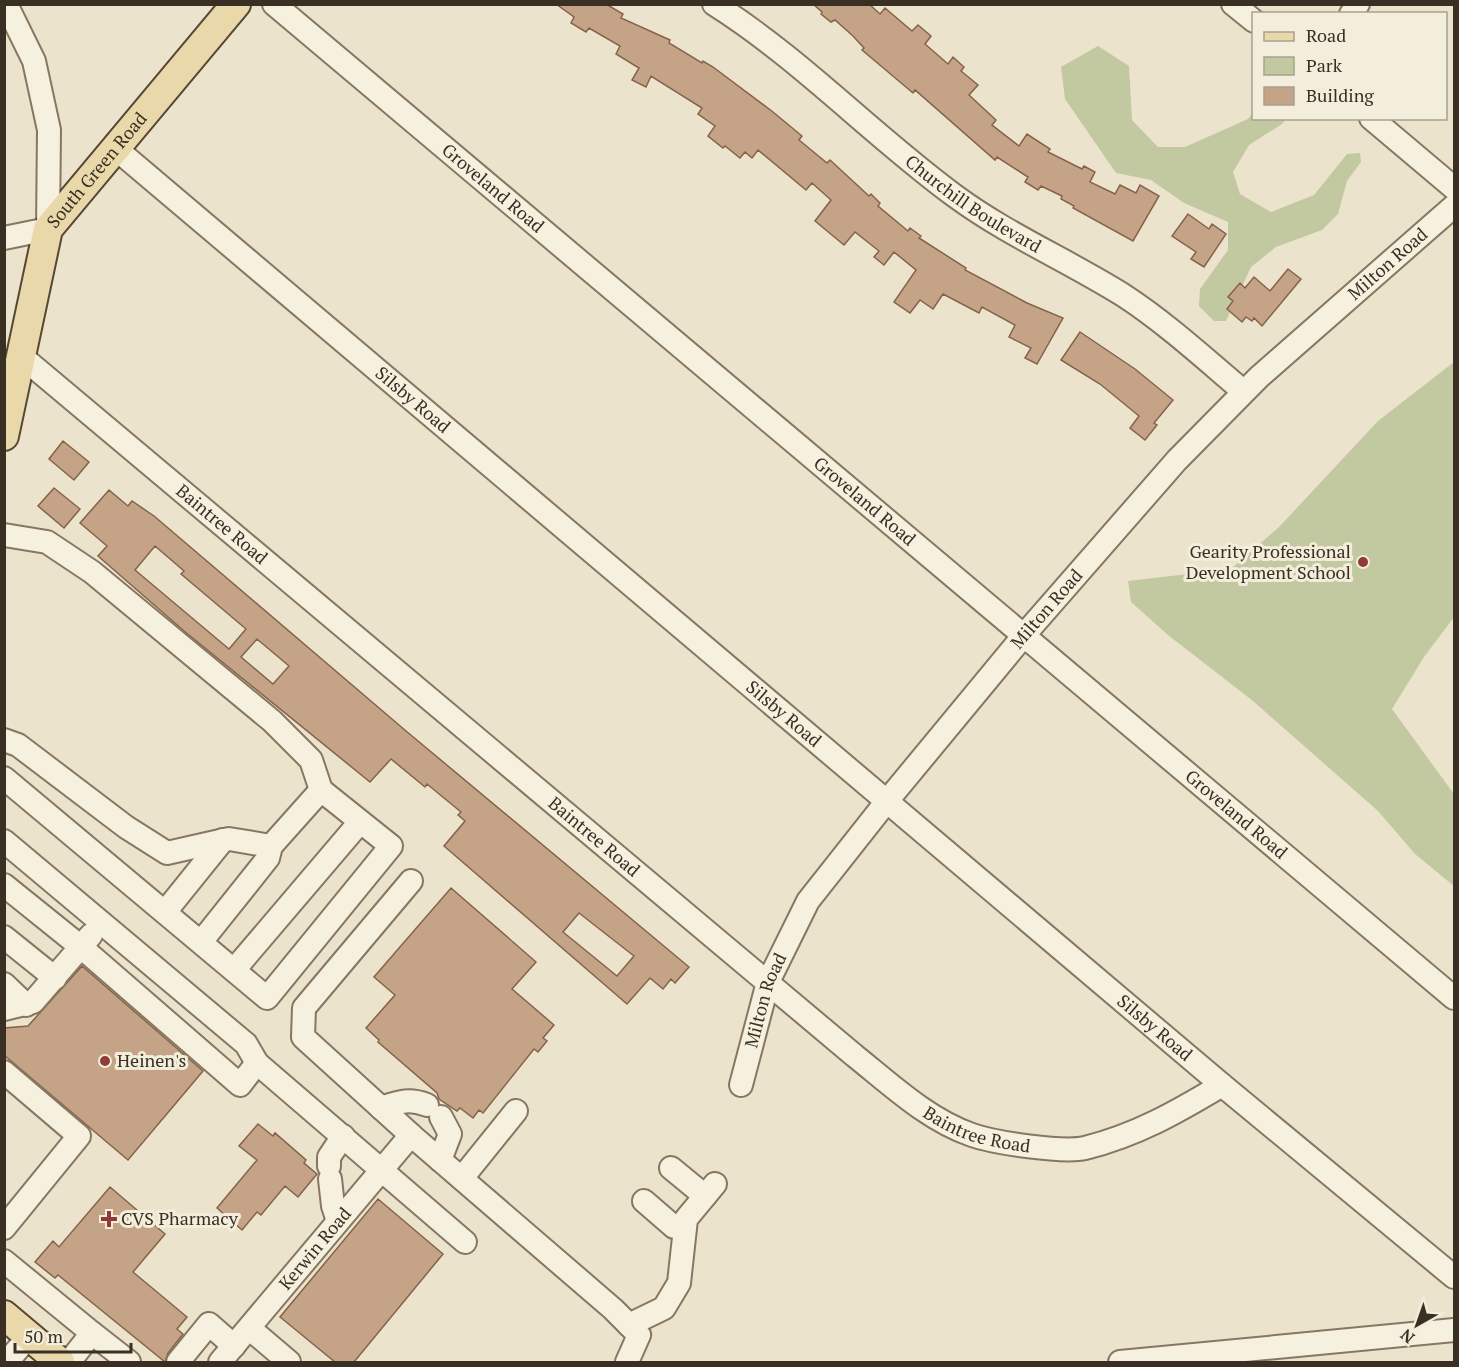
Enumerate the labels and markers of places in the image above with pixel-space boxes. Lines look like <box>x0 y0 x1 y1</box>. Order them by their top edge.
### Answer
place label: Gearity Professional Development School <box>1186 539 1351 584</box>
marker: Gearity Professional Development School <box>1356 555 1370 569</box>
place label: Heinen's <box>117 1048 186 1072</box>
marker: Heinen's <box>98 1054 112 1068</box>
place label: CVS Pharmacy <box>121 1206 239 1230</box>
marker: CVS Pharmacy <box>102 1212 116 1226</box>

